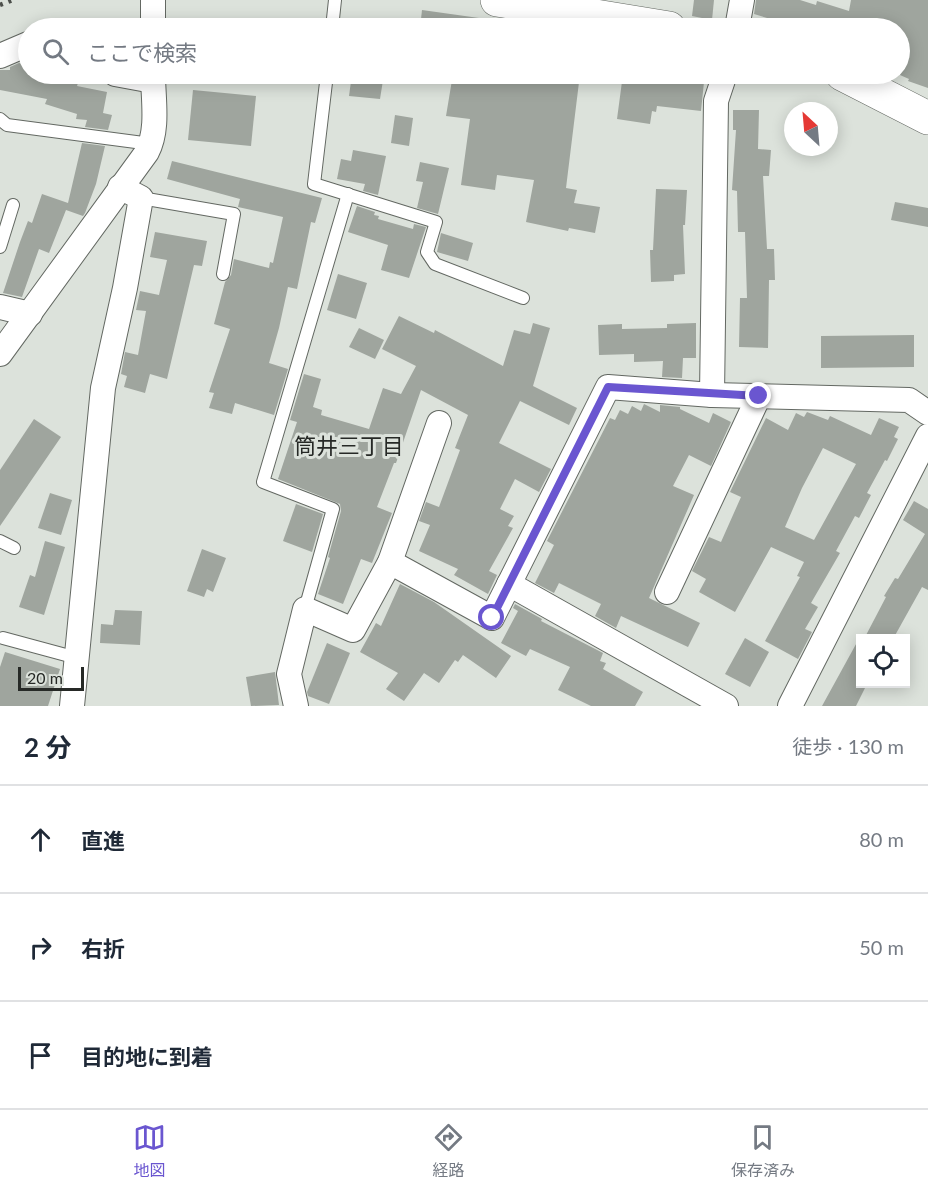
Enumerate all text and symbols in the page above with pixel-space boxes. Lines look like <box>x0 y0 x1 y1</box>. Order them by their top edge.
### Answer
search box <box>18 18 910 84</box>
icon: search <box>39 35 72 68</box>
text: ここで検索 <box>87 39 197 66</box>
north arrow <box>784 102 838 156</box>
route end <box>745 382 771 408</box>
district label: 筒井三丁目 <box>294 432 404 459</box>
route start <box>478 604 504 630</box>
map controls <box>856 634 910 688</box>
button: locate <box>856 634 910 688</box>
scale bar <box>18 664 84 692</box>
text: 20 m <box>27 668 63 687</box>
text: 2 分 <box>24 731 71 763</box>
text: 徒歩 · 130 m <box>792 734 904 758</box>
icon: ahead <box>24 823 57 856</box>
text: 直進 <box>81 827 125 854</box>
text: 80 m <box>859 827 904 851</box>
icon: right <box>24 931 57 964</box>
text: 右折 <box>81 935 125 962</box>
text: 50 m <box>859 935 904 959</box>
icon: arrive <box>24 1039 57 1072</box>
text: 目的地に到着 <box>81 1043 213 1070</box>
tab: 地図 <box>133 1121 166 1181</box>
tab: 経路 <box>432 1121 465 1181</box>
tab: 保存済み <box>731 1121 795 1181</box>

